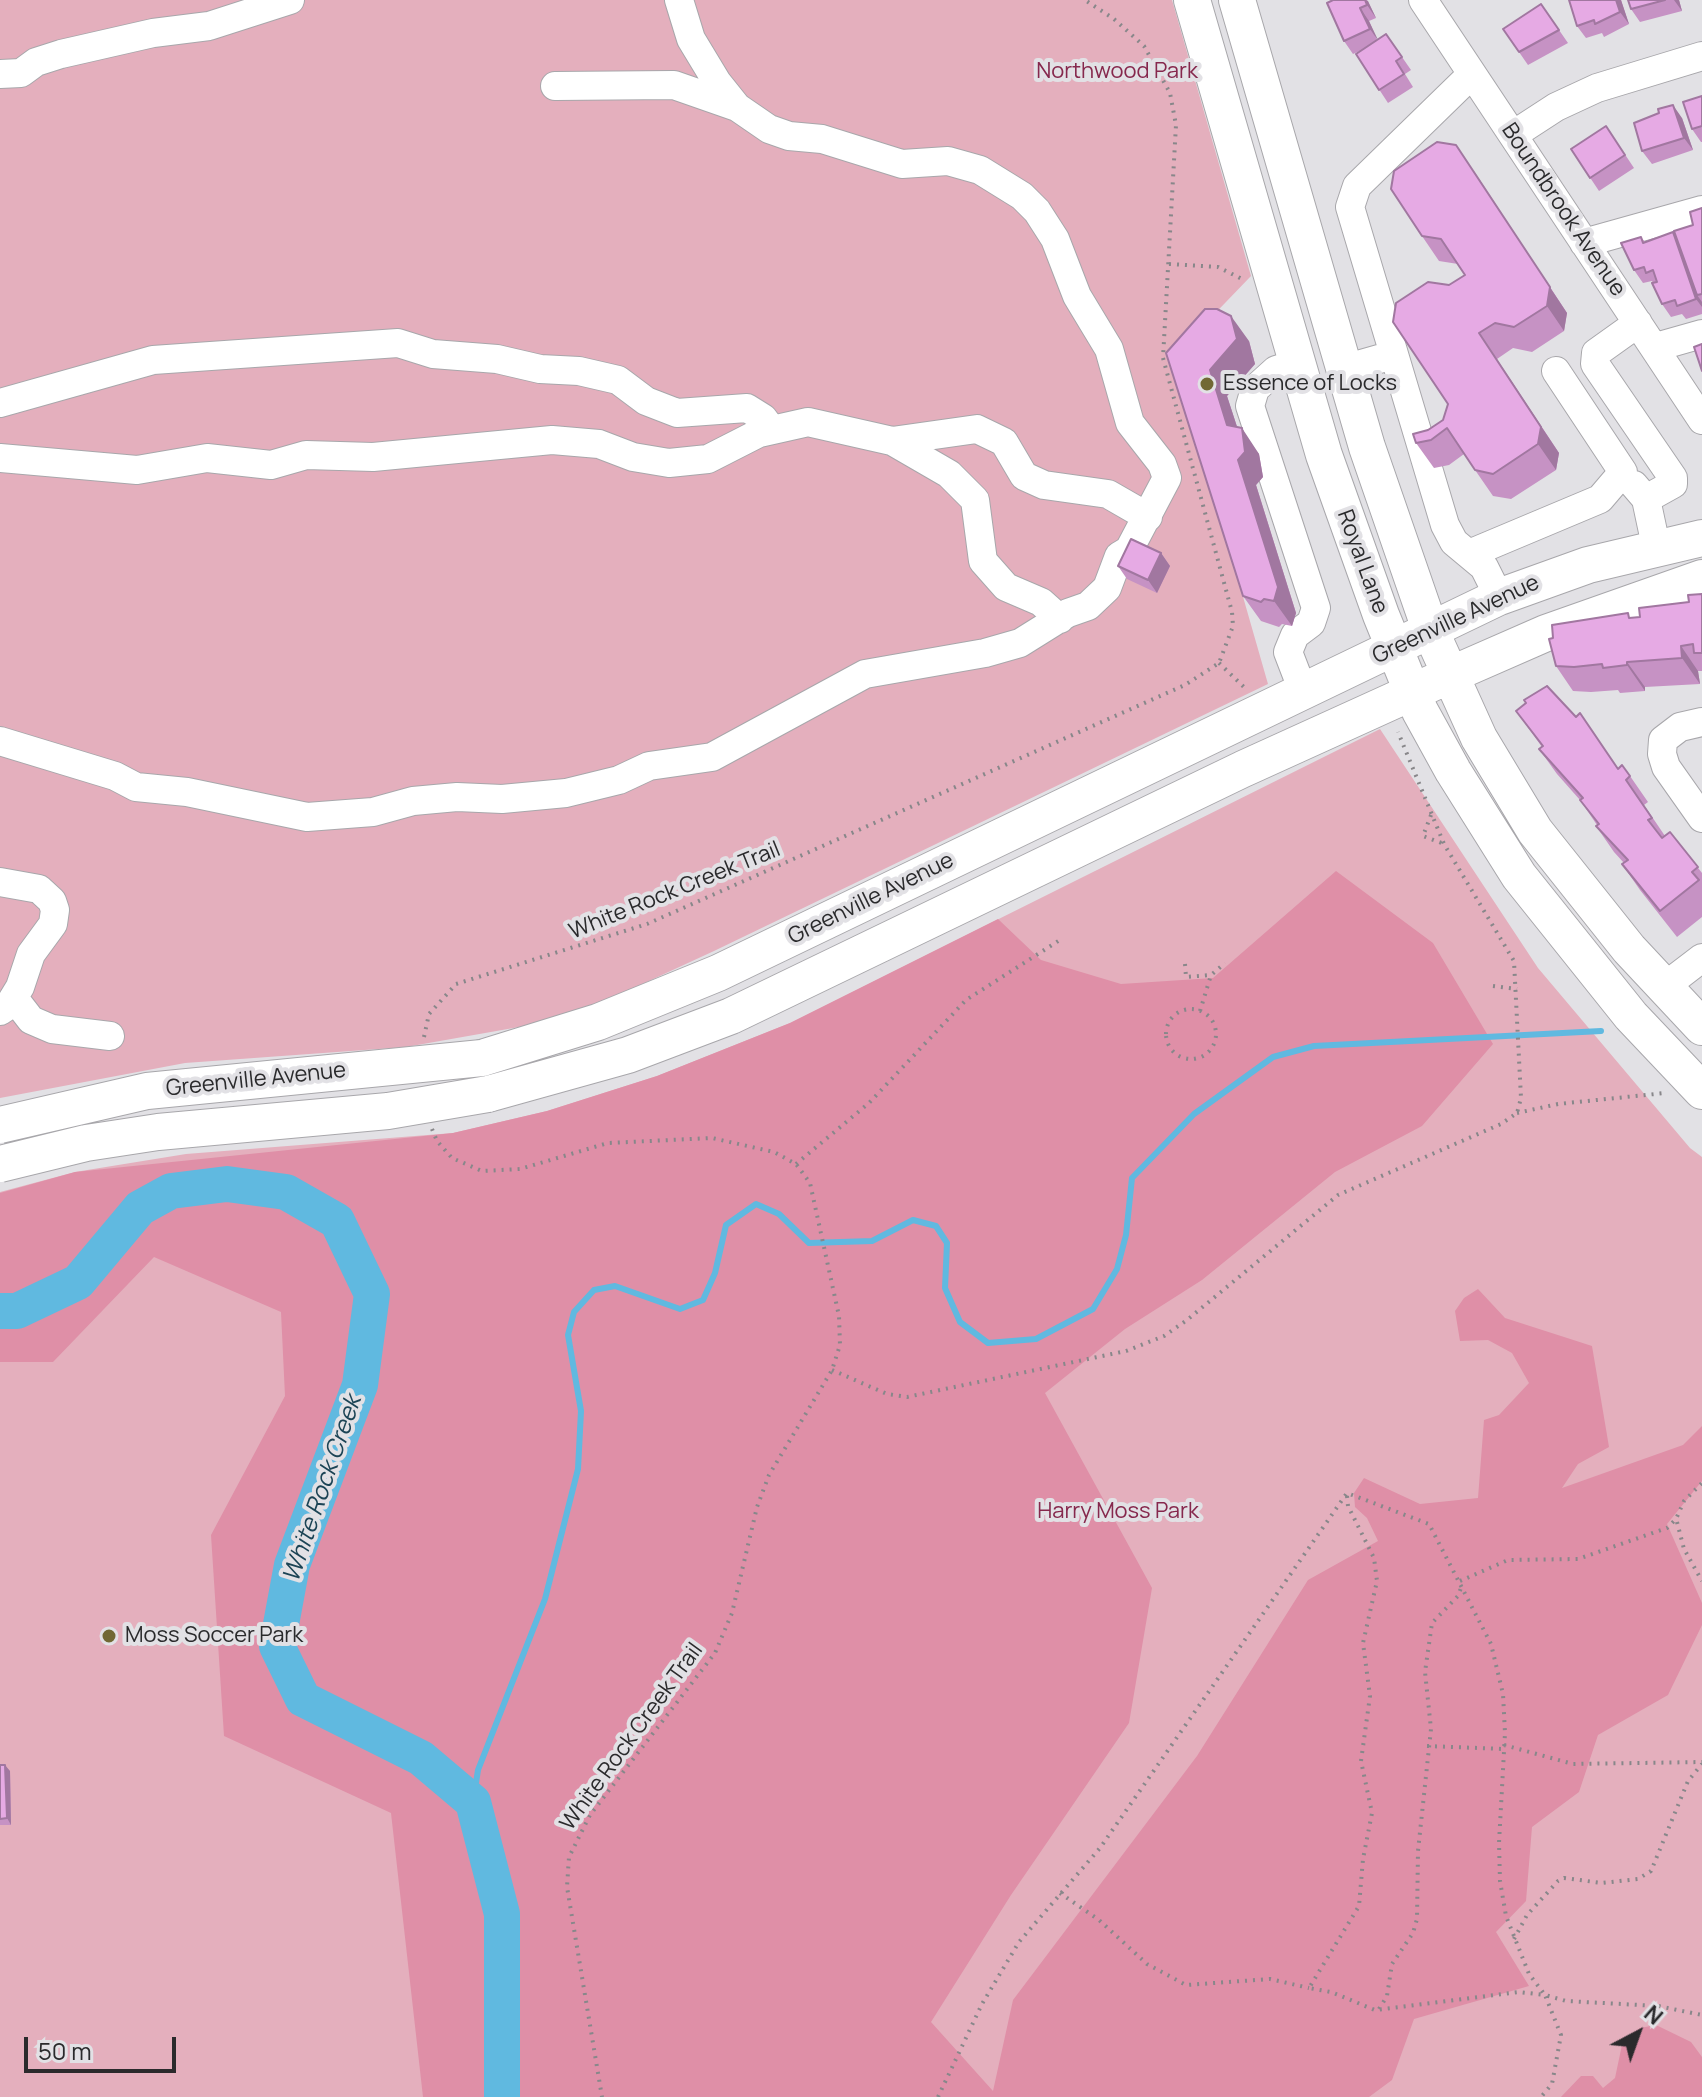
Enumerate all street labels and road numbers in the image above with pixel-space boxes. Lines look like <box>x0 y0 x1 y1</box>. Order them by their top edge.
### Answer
street label: Boundbrook Avenue <box>1495 118 1631 302</box>
street label: Royal Lane <box>1331 506 1393 618</box>
street label: Greenville Avenue <box>1368 570 1544 670</box>
street label: White Rock Creek Trail <box>566 837 784 945</box>
street label: Greenville Avenue <box>784 847 958 951</box>
street label: Greenville Avenue <box>165 1057 347 1103</box>
street label: White Rock Creek Trail <box>555 1638 709 1836</box>

